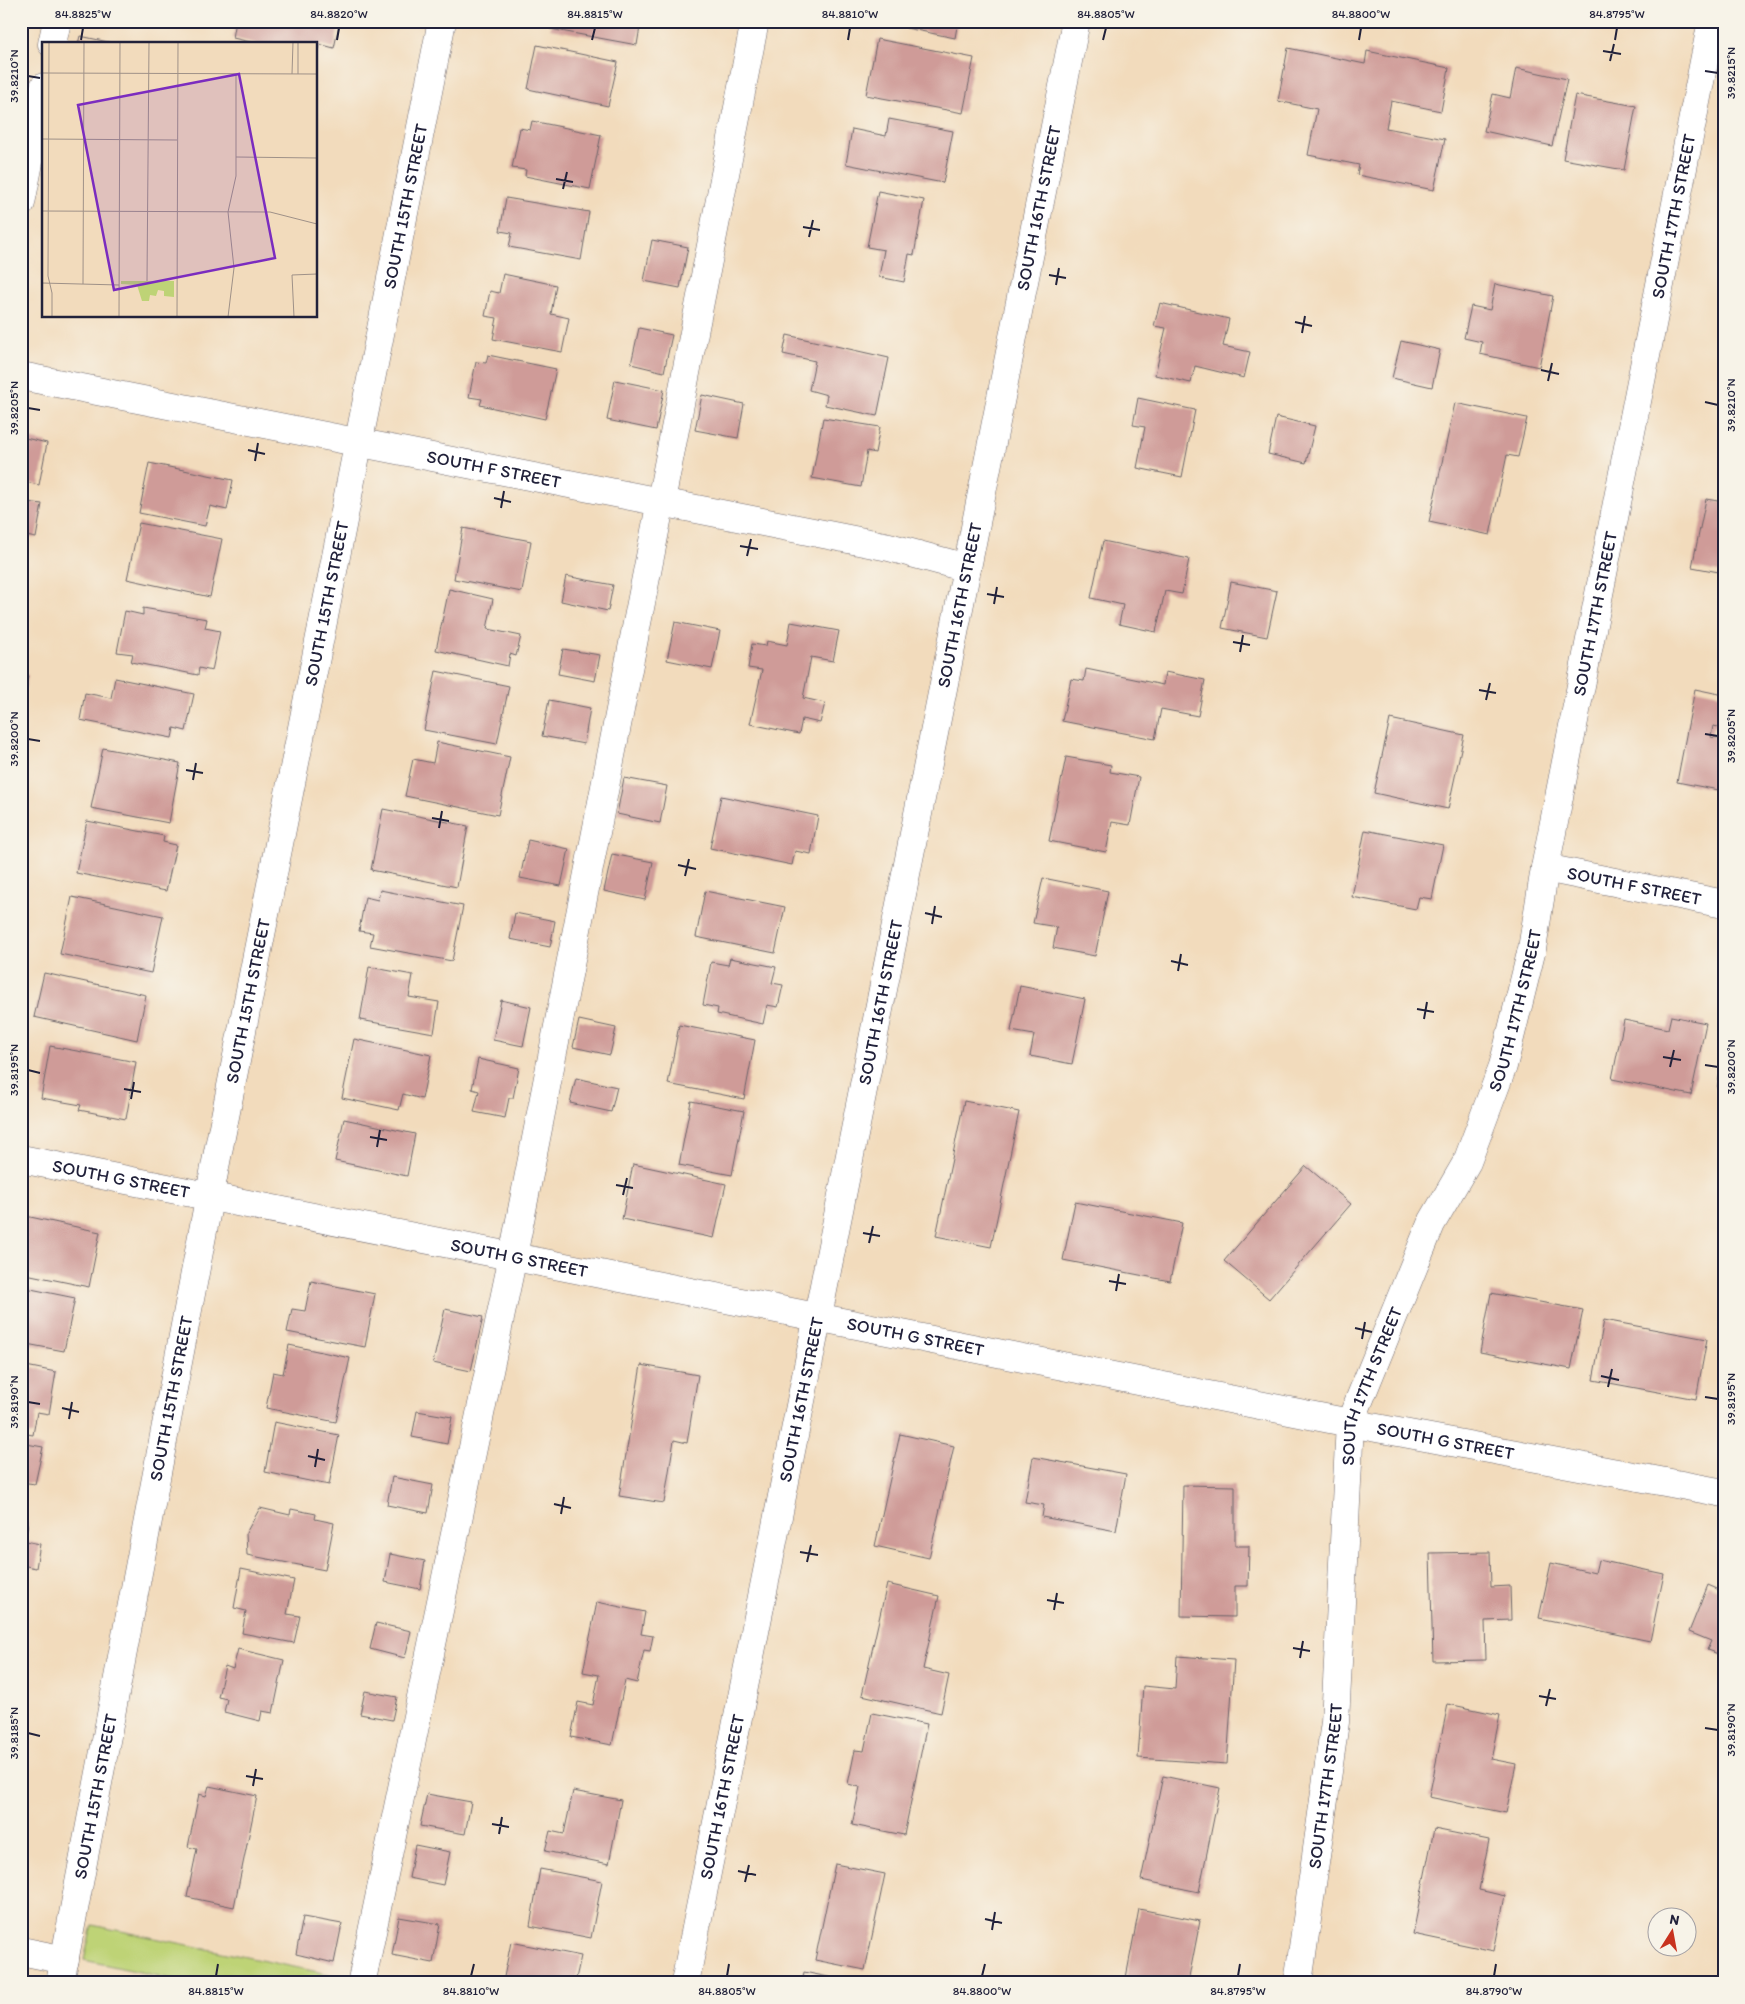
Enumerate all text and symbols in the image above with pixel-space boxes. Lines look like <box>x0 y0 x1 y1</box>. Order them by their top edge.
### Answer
text: 84.8825°W <box>55 7 111 21</box>
text: 84.8820°W <box>310 7 368 21</box>
text: 84.8815°W <box>567 7 623 21</box>
text: 84.8810°W <box>822 7 878 21</box>
text: 84.8805°W <box>1077 7 1135 21</box>
text: 84.8800°W <box>1332 7 1390 21</box>
text: 84.8795°W <box>1589 7 1645 21</box>
inset map <box>42 42 318 318</box>
text: 39.8215°N <box>1724 47 1738 99</box>
text: 39.8210°N <box>7 49 21 103</box>
street label: SOUTH 15TH STREET <box>378 122 432 291</box>
street label: SOUTH 16TH STREET <box>1012 123 1066 292</box>
street label: SOUTH 17TH STREET <box>1647 132 1700 300</box>
text: 39.8210°N <box>1724 378 1738 432</box>
text: 39.8205°N <box>7 381 21 435</box>
street label: SOUTH F STREET <box>425 445 563 493</box>
street label: SOUTH 15TH STREET <box>300 519 354 688</box>
street label: SOUTH 16TH STREET <box>932 521 987 690</box>
street label: SOUTH 17TH STREET <box>1568 529 1622 698</box>
text: 39.8205°N <box>1724 709 1738 763</box>
text: 39.8200°N <box>7 711 21 767</box>
street label: SOUTH F STREET <box>1565 862 1703 910</box>
street label: SOUTH 15TH STREET <box>221 916 275 1085</box>
street label: SOUTH 16TH STREET <box>853 918 908 1087</box>
street label: SOUTH 17TH STREET <box>1483 927 1546 1095</box>
text: 39.8200°N <box>1724 1039 1738 1095</box>
text: 39.8195°N <box>7 1044 21 1096</box>
street label: SOUTH G STREET <box>50 1154 192 1203</box>
street label: SOUTH G STREET <box>449 1234 590 1282</box>
street label: SOUTH 17TH STREET <box>1337 1303 1407 1466</box>
street label: SOUTH G STREET <box>845 1312 986 1361</box>
street label: SOUTH 15TH STREET <box>145 1314 198 1483</box>
street label: SOUTH 16TH STREET <box>774 1315 828 1484</box>
text: 39.8195°N <box>1724 1373 1738 1425</box>
text: 39.8190°N <box>7 1375 21 1429</box>
street label: SOUTH G STREET <box>1375 1417 1516 1464</box>
street label: SOUTH 17TH STREET <box>1303 1702 1347 1870</box>
text: 39.8190°N <box>1724 1703 1738 1757</box>
text: 39.8185°N <box>7 1707 21 1759</box>
street label: SOUTH 15TH STREET <box>69 1712 122 1881</box>
street label: SOUTH 16TH STREET <box>695 1712 749 1881</box>
north arrow <box>1648 1906 1698 1956</box>
text: N <box>1668 1910 1681 1929</box>
text: 84.8815°W <box>188 1984 244 1998</box>
text: 84.8810°W <box>443 1984 499 1998</box>
text: 84.8805°W <box>698 1984 756 1998</box>
text: 84.8800°W <box>953 1984 1011 1998</box>
text: 84.8795°W <box>1210 1984 1266 1998</box>
text: 84.8790°W <box>1466 1984 1522 1998</box>

